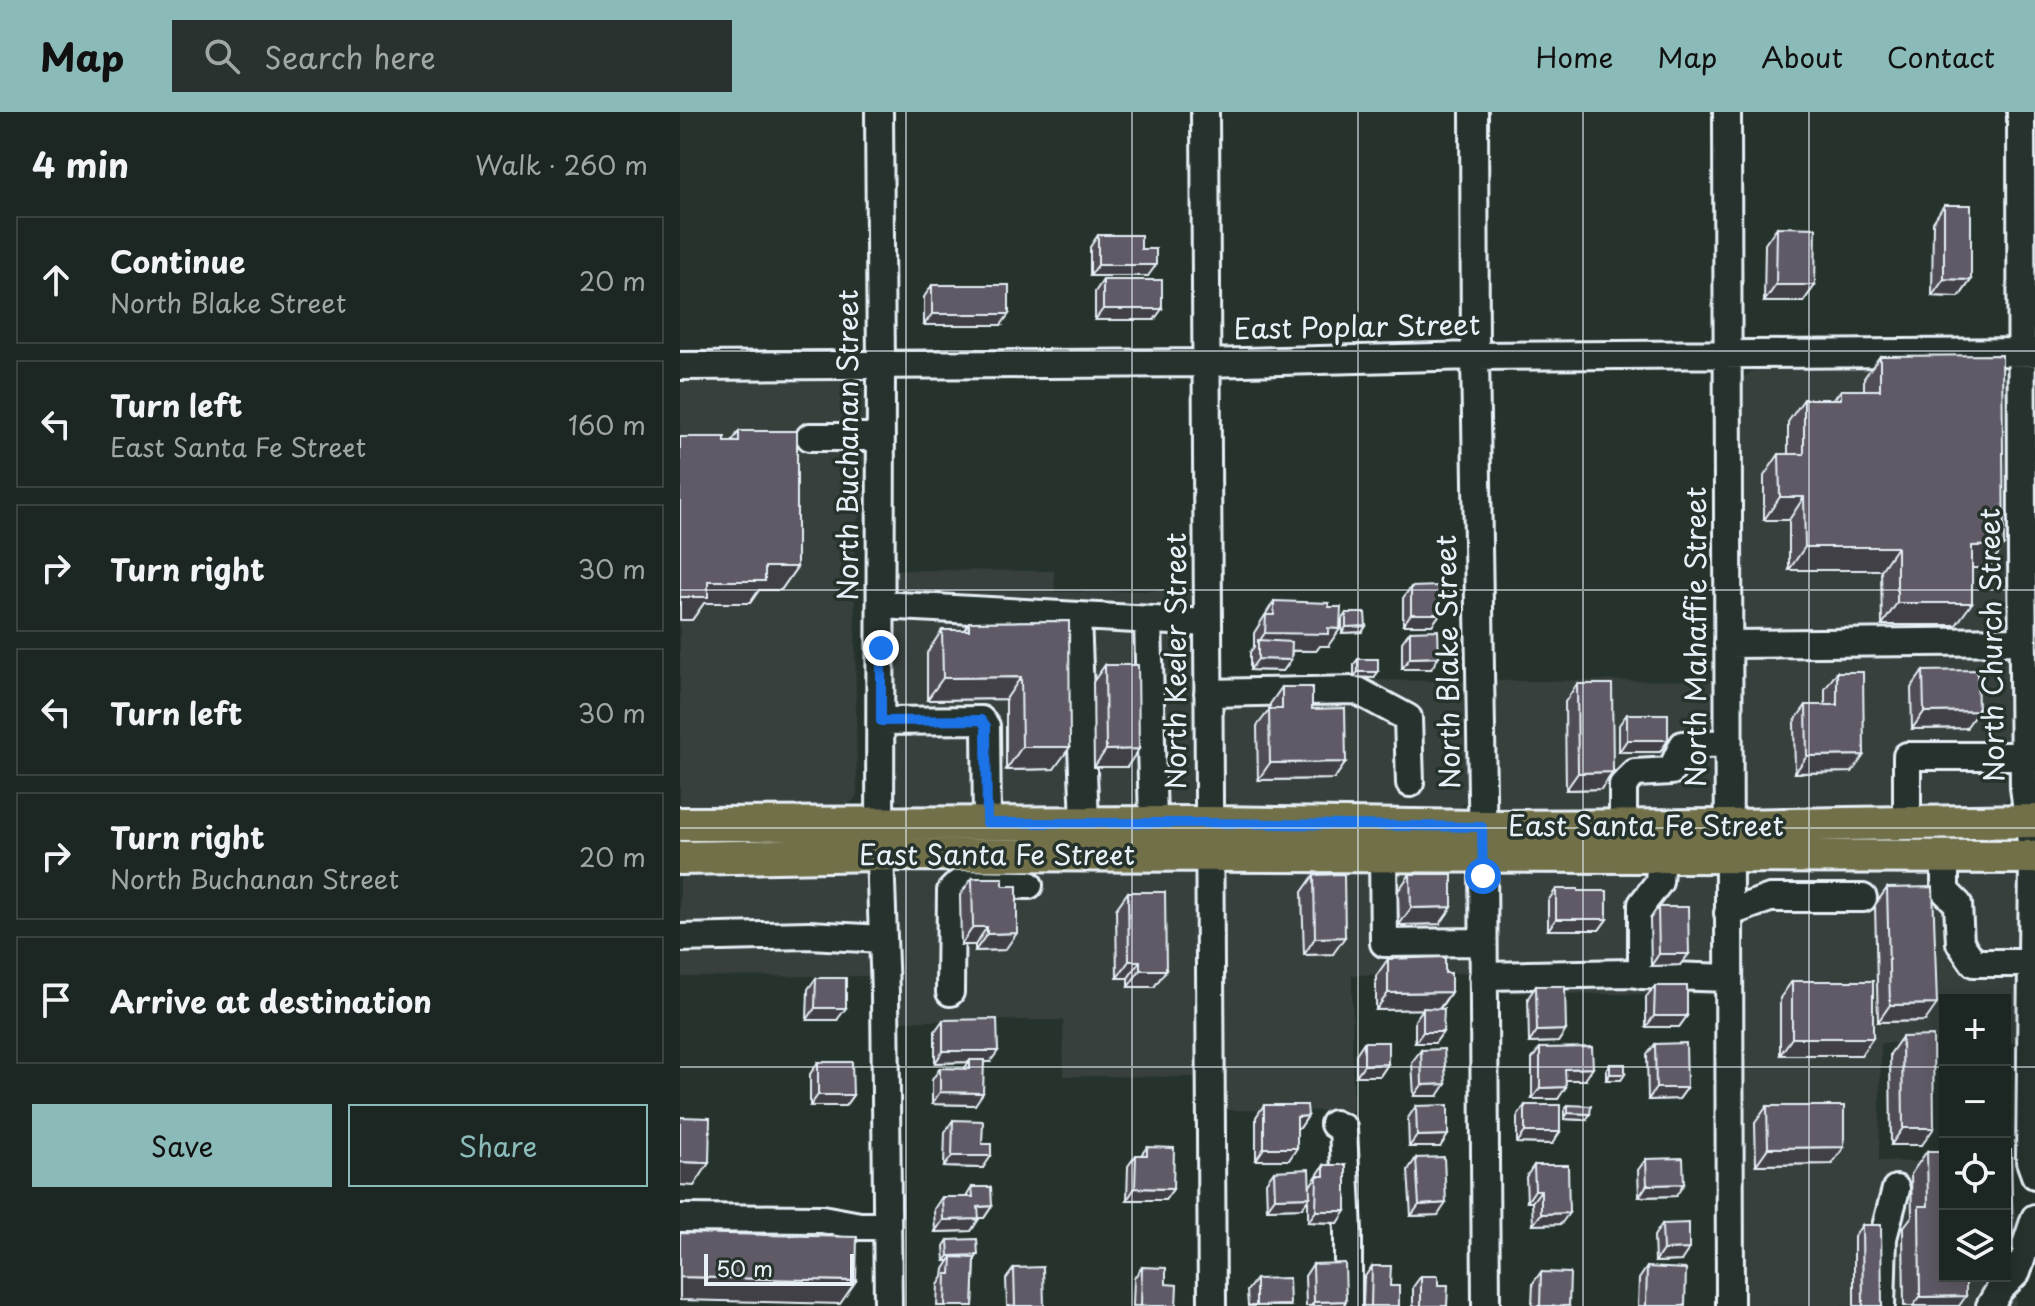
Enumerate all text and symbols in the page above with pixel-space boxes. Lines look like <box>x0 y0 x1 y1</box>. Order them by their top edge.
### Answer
search box <box>172 20 732 92</box>
text: Map <box>40 28 124 85</box>
icon: search <box>200 34 244 78</box>
text: Search here <box>264 34 436 79</box>
text: Home <box>1535 35 1613 78</box>
text: Map <box>1657 35 1717 78</box>
text: About <box>1761 35 1843 78</box>
text: Contact <box>1887 35 1995 78</box>
text: 4 min <box>32 138 129 190</box>
text: Walk · 260 m <box>475 145 648 184</box>
text: Continue <box>110 238 245 283</box>
icon: ahead <box>34 258 78 302</box>
text: 20 m <box>579 261 646 300</box>
text: North Blake Street <box>110 283 346 322</box>
street label: North Buchanan Street <box>825 289 868 601</box>
street label: East Poplar Street <box>1233 302 1481 349</box>
text: Turn left <box>110 382 242 427</box>
icon: left <box>34 402 78 446</box>
text: 160 m <box>568 405 646 444</box>
text: East Santa Fe Street <box>110 427 366 466</box>
street label: North Mahaffie Street <box>1673 487 1716 787</box>
street label: North Church Street <box>1967 508 2014 782</box>
street label: North Keeler Street <box>1153 533 1196 789</box>
street label: North Blake Street <box>1423 534 1470 790</box>
icon: right <box>34 546 78 590</box>
text: Turn right <box>110 546 265 591</box>
text: 30 m <box>578 549 646 588</box>
route end <box>863 630 899 666</box>
icon: left <box>34 690 78 734</box>
text: Turn left <box>110 690 242 735</box>
text: 30 m <box>578 693 646 732</box>
street label: East Santa Fe Street <box>1508 803 1784 846</box>
text: Turn right <box>110 814 265 859</box>
street label: East Santa Fe Street <box>859 832 1135 875</box>
icon: right <box>34 834 78 878</box>
text: 20 m <box>579 837 646 876</box>
route start <box>1465 858 1501 894</box>
text: North Buchanan Street <box>110 859 399 898</box>
icon: arrive <box>34 978 78 1022</box>
text: Arrive at destination <box>110 978 432 1023</box>
map controls <box>1939 994 2011 1282</box>
button: + <box>1939 994 2011 1066</box>
button: − <box>1939 1066 2011 1138</box>
button: Save <box>32 1104 332 1187</box>
button: Share <box>348 1104 648 1187</box>
button: locate <box>1939 1138 2011 1210</box>
button: layers <box>1939 1210 2011 1282</box>
scale bar <box>704 1250 854 1286</box>
text: 50 m <box>716 1251 773 1284</box>

